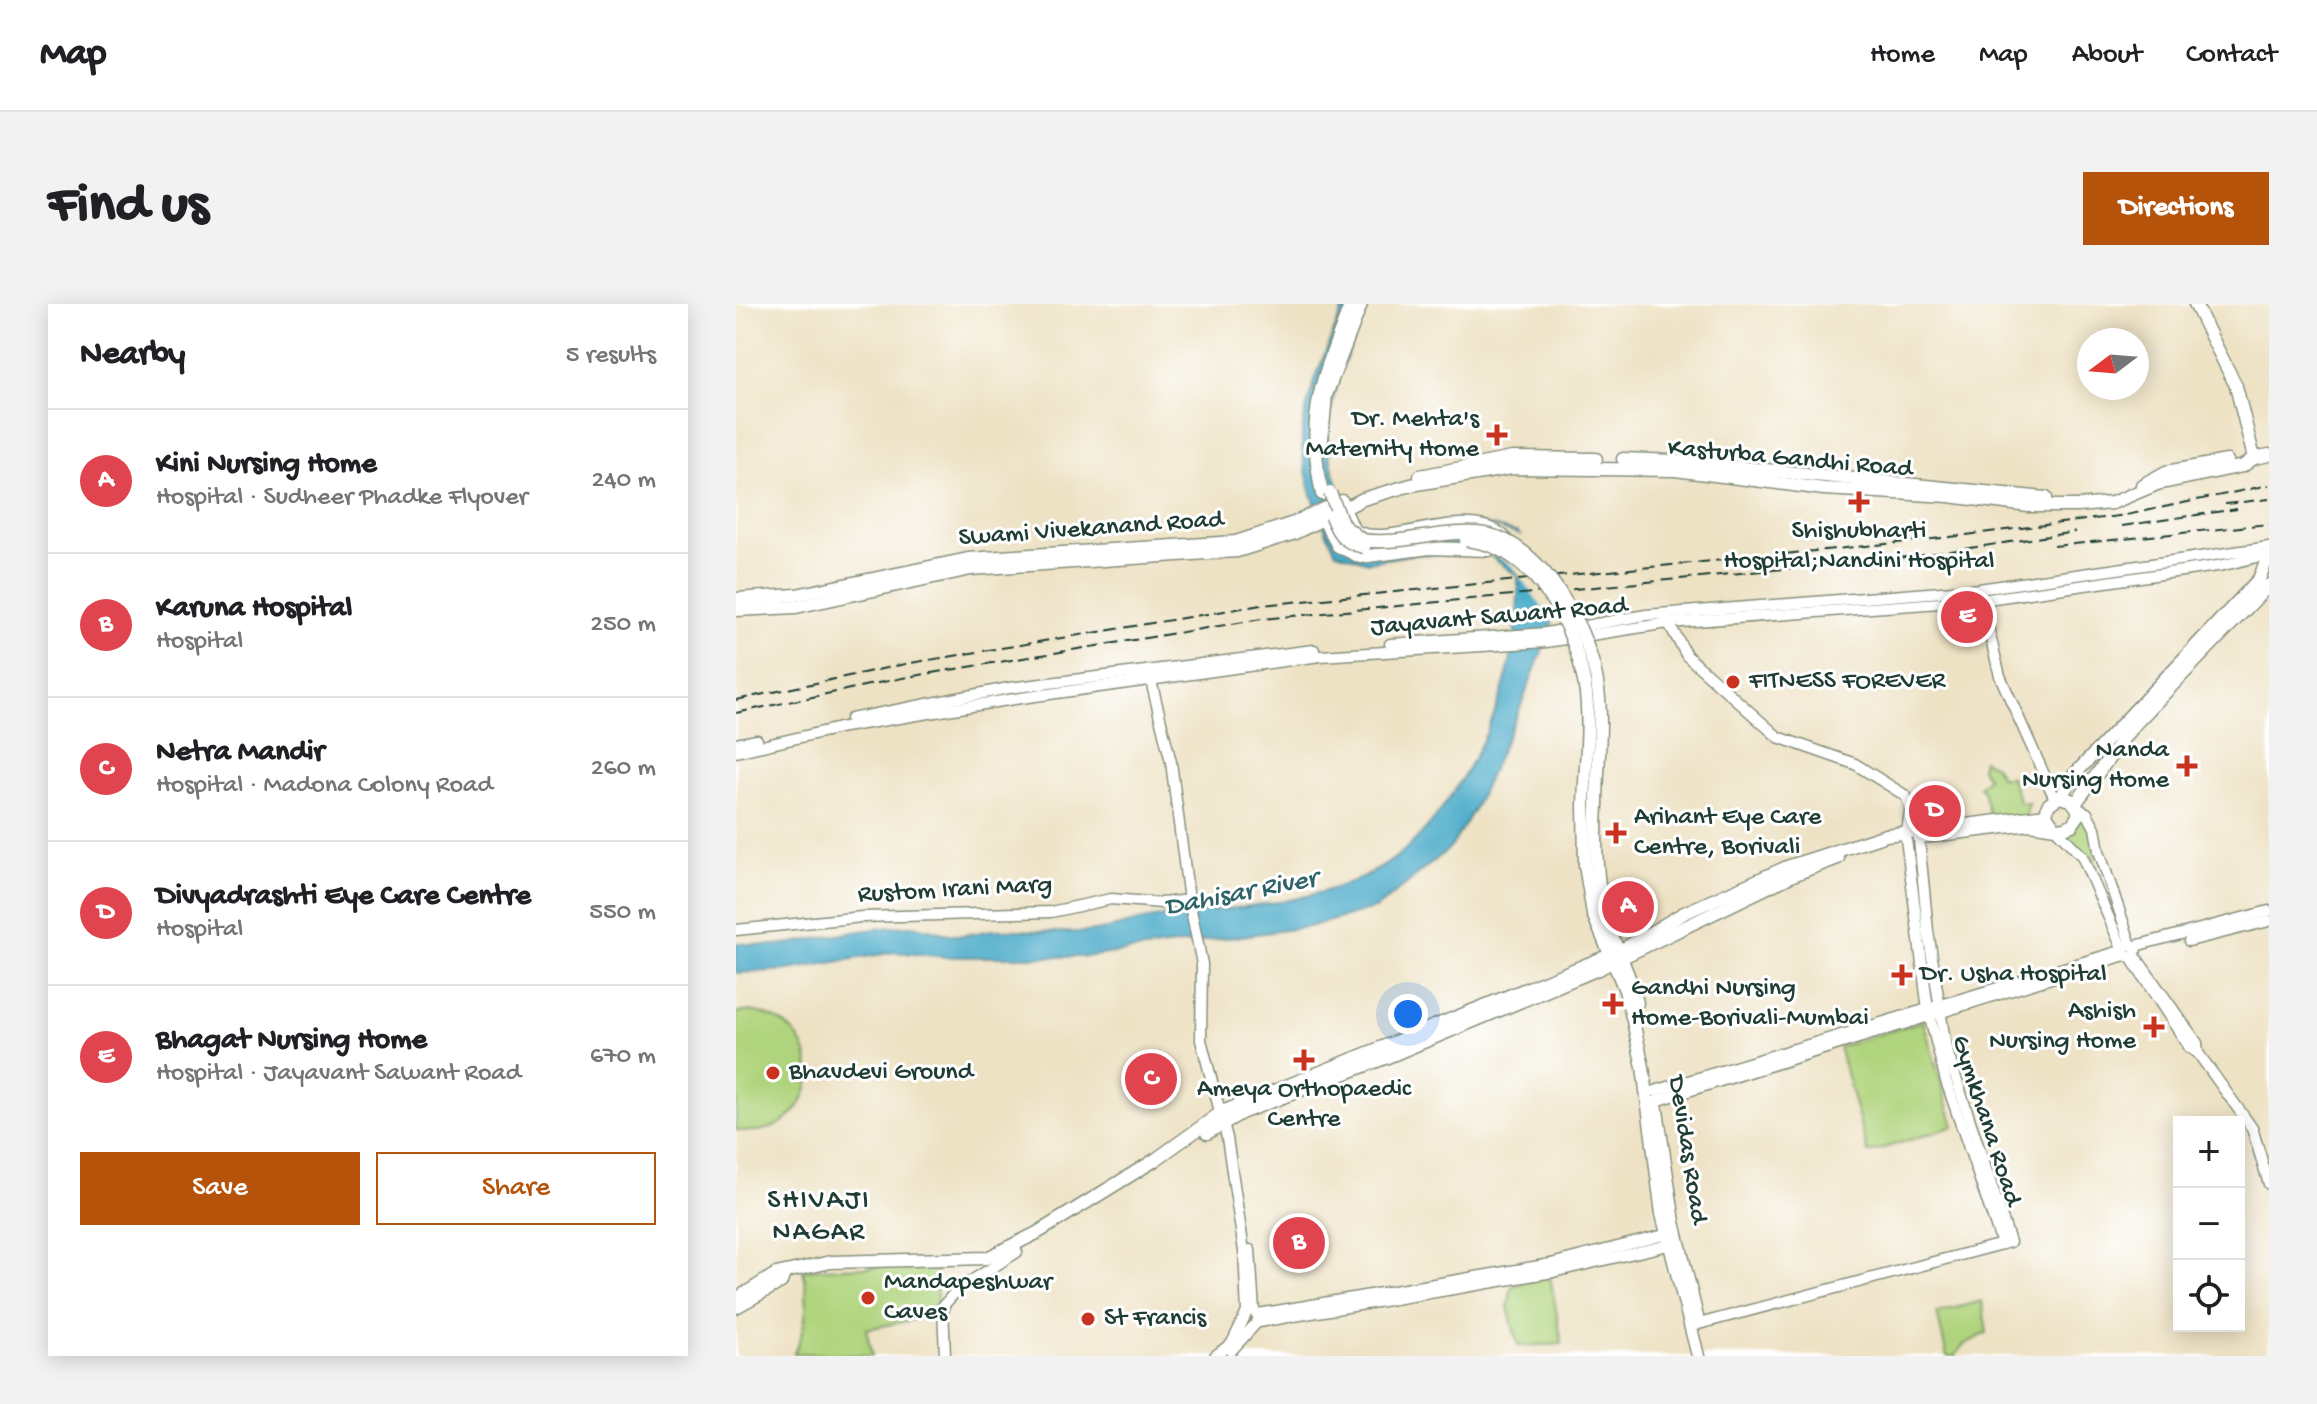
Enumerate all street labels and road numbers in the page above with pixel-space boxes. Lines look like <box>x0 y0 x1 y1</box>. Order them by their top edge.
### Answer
street label: Kasturba Gandhi Road <box>1666 434 1915 486</box>
street label: Swami Vivekanand Road <box>958 505 1226 555</box>
street label: Jayavant Sawant Road <box>1369 591 1630 645</box>
street label: Rustom Irani Marg <box>857 870 1053 912</box>
street label: Gymkhana Road <box>1943 1032 2028 1212</box>
street label: Devidas Road <box>1659 1072 1713 1228</box>

